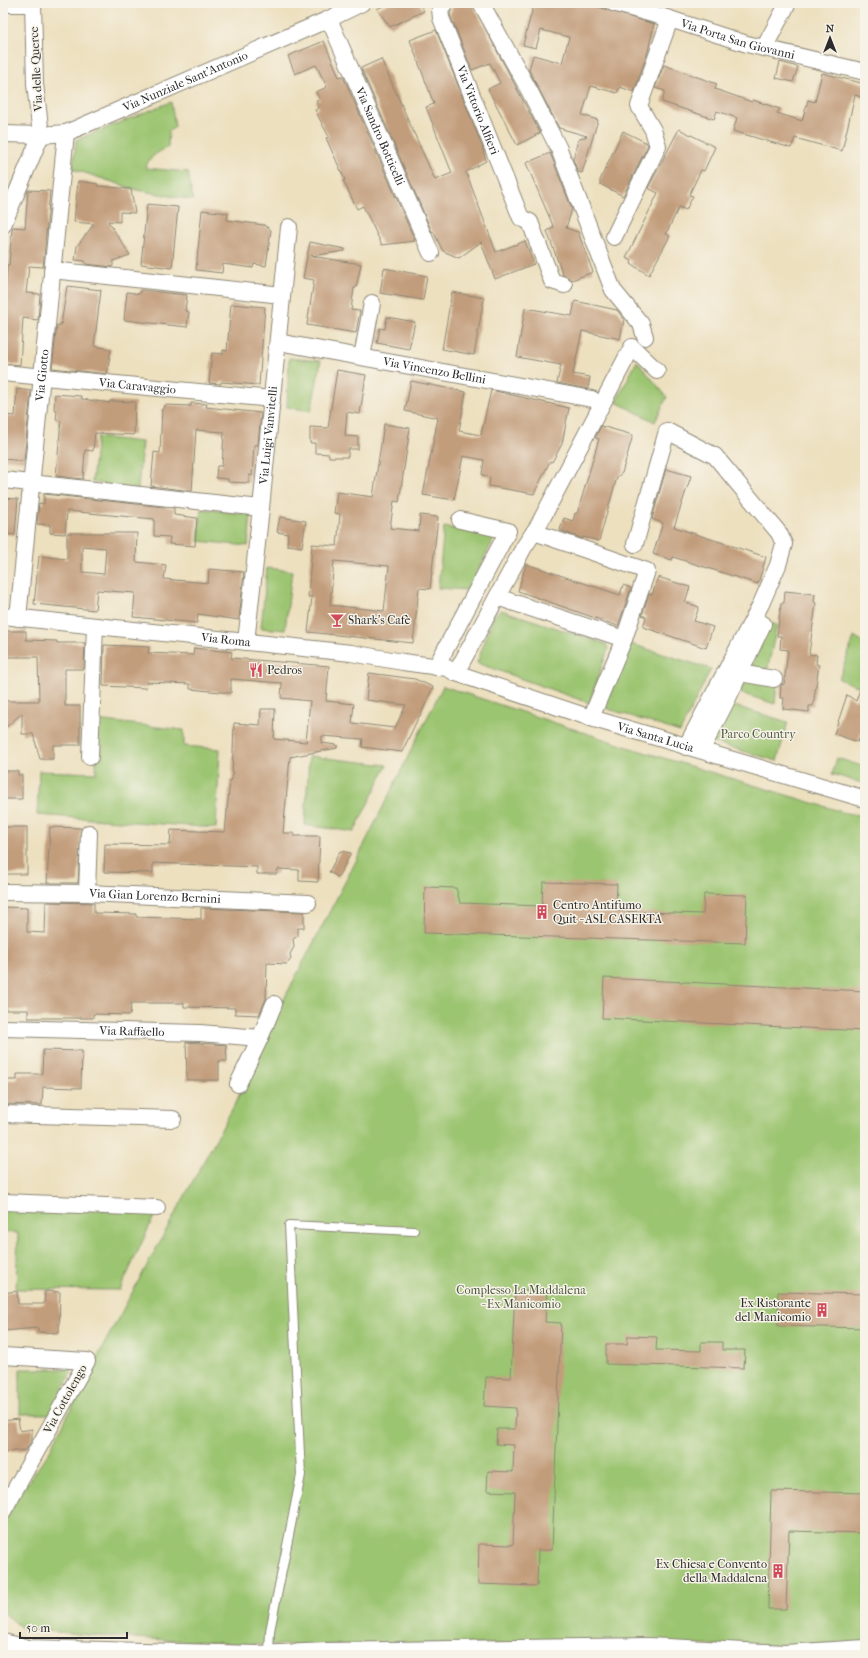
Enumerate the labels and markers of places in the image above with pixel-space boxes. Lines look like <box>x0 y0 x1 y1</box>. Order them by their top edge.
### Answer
bar icon: Shark's Cafè <box>329 612 345 628</box>
place label: Shark's Cafè <box>348 613 411 627</box>
restaurant icon: Pedros <box>248 662 264 678</box>
place label: Pedros <box>267 663 303 677</box>
place label: Centro Antifumo Quit - ASL CASERTA <box>553 898 662 926</box>
building icon: Centro Antifumo Quit - ASL CASERTA <box>534 904 550 920</box>
place label: Ex Ristorante del Manicomio <box>735 1296 811 1324</box>
building icon: Ex Ristorante del Manicomio <box>814 1302 830 1318</box>
place label: Ex Chiesa e Convento della Maddalena <box>656 1557 767 1585</box>
building icon: Ex Chiesa e Convento della Maddalena <box>770 1563 786 1579</box>

